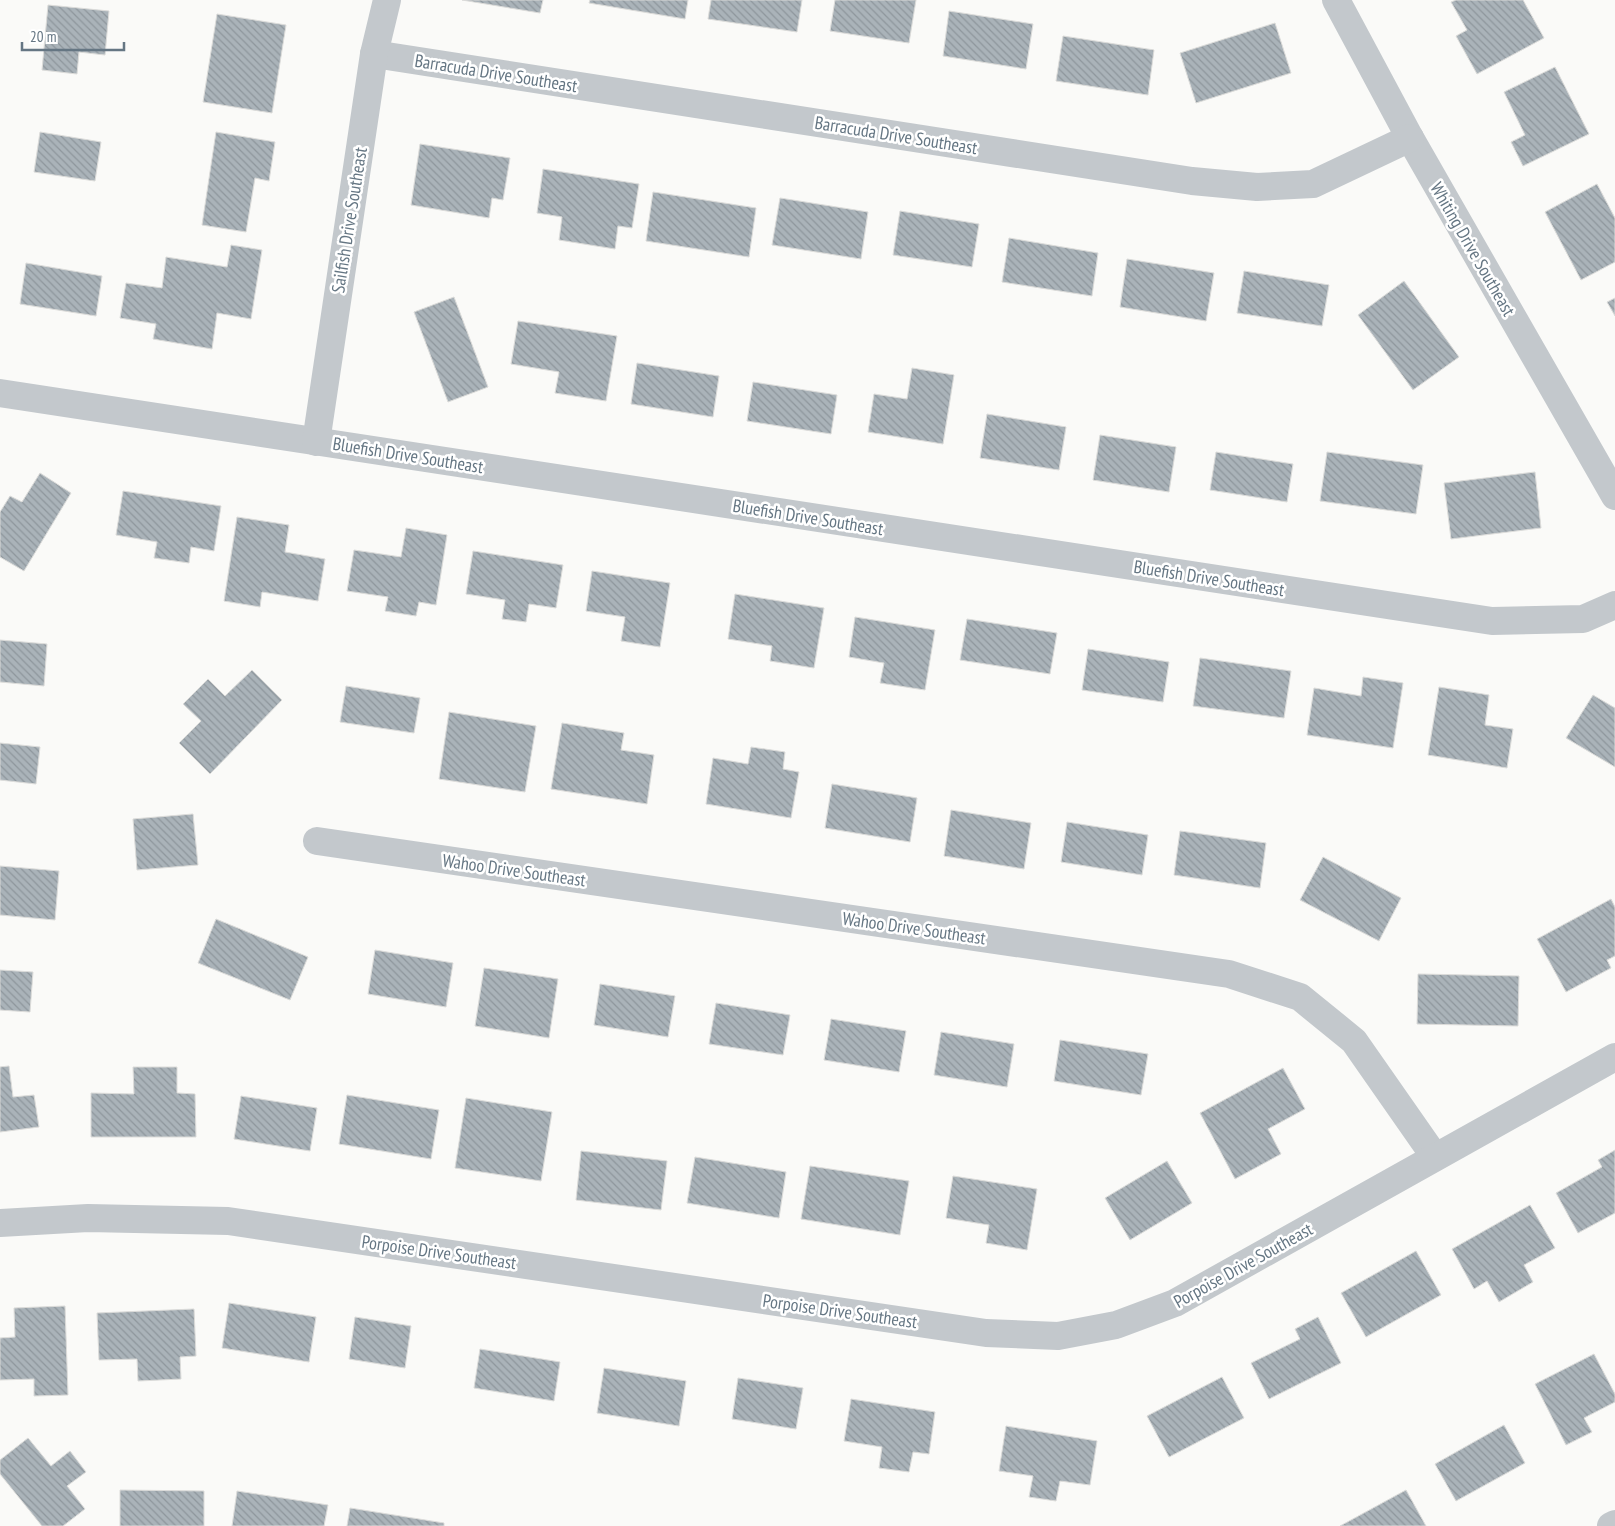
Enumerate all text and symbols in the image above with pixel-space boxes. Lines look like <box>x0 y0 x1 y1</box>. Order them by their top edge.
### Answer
scale bar <box>22 20 125 52</box>
text: 20 m <box>30 27 56 46</box>
street label: Barracuda Drive Southeast <box>413 49 579 97</box>
street label: Barracuda Drive Southeast <box>813 111 979 159</box>
street label: Sailfish Drive Southeast <box>326 146 372 294</box>
street label: Whiting Drive Southeast <box>1425 178 1521 320</box>
street label: Bluefish Drive Southeast <box>331 432 485 478</box>
street label: Bluefish Drive Southeast <box>731 494 885 540</box>
street label: Bluefish Drive Southeast <box>1132 555 1286 601</box>
street label: Wahoo Drive Southeast <box>441 849 587 891</box>
street label: Wahoo Drive Southeast <box>841 907 987 949</box>
street label: Porpoise Drive Southeast <box>1169 1217 1317 1313</box>
street label: Porpoise Drive Southeast <box>360 1230 518 1274</box>
street label: Porpoise Drive Southeast <box>761 1289 919 1333</box>

